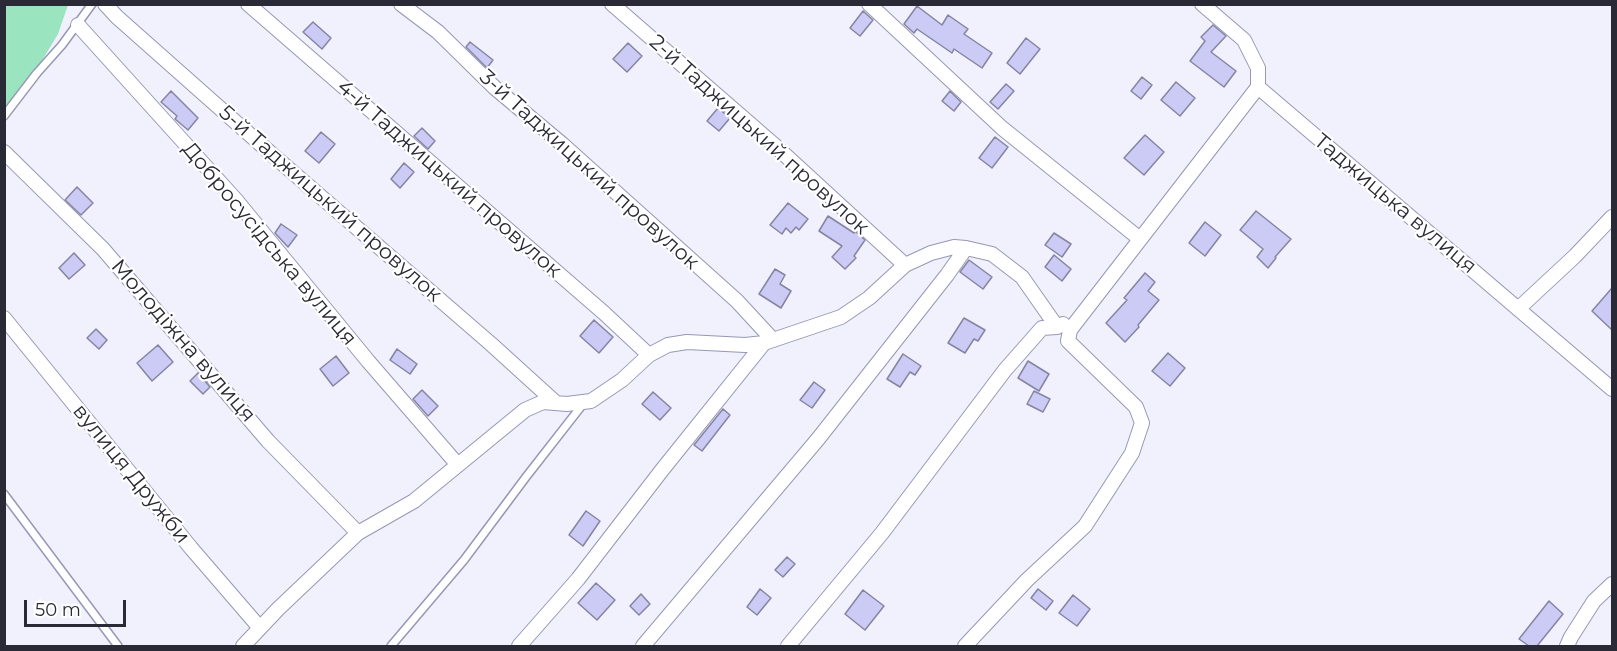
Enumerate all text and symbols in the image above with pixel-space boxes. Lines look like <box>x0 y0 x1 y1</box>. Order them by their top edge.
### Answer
street label: 2-й Таджицький провулок <box>644 30 874 240</box>
street label: 3-й Таджицький провулок <box>474 65 704 275</box>
street label: 4-й Таджицький провулок <box>332 75 566 283</box>
street label: 5-й Таджицький провулок <box>213 100 447 308</box>
street label: Таджицька вулиця <box>1309 129 1481 279</box>
street label: Добросусідська вулиця <box>176 137 362 351</box>
street label: Молодіжна вулиця <box>105 254 261 428</box>
street label: вулиця Дружби <box>67 399 195 549</box>
scale bar <box>27 588 129 626</box>
text: 50 m <box>35 599 81 621</box>

